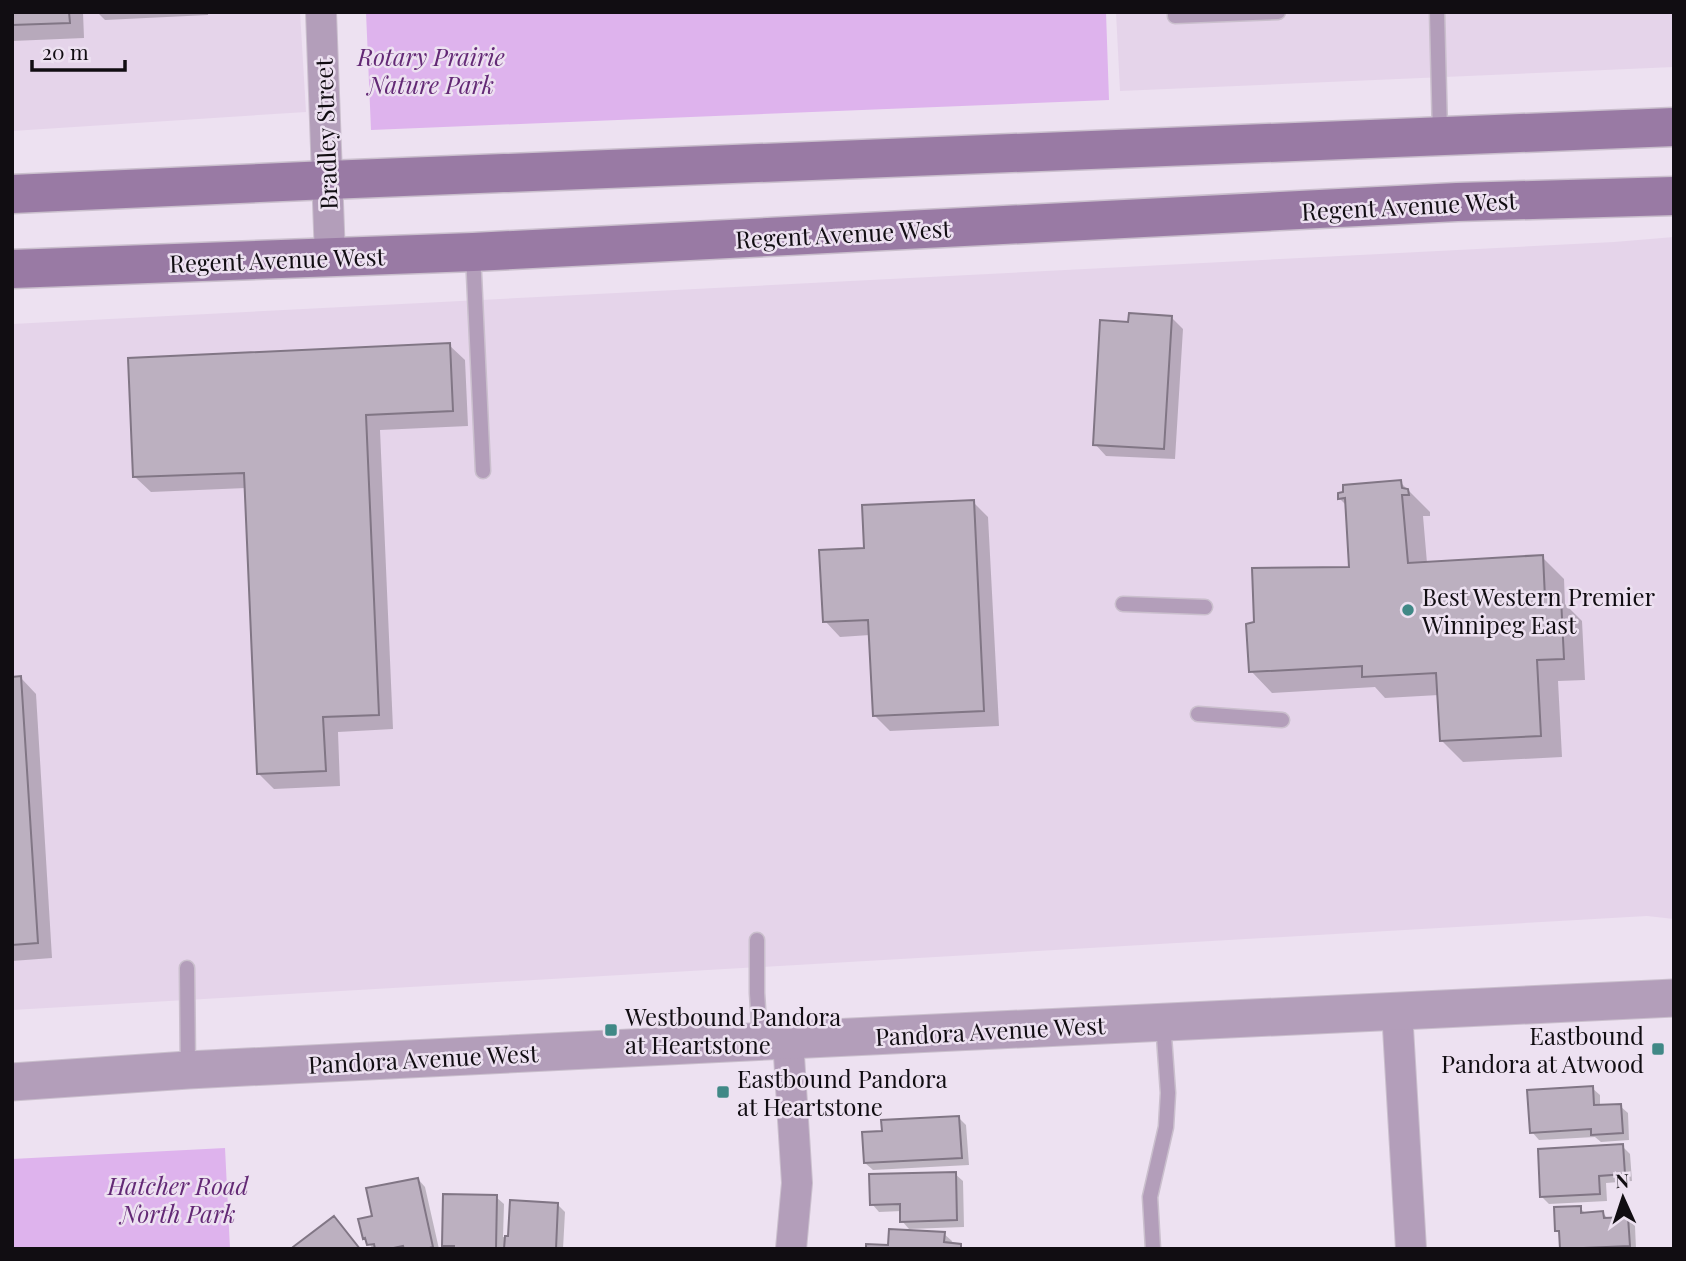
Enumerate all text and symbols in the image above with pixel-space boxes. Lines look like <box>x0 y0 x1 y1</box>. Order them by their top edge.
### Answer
scale bar <box>32 28 124 72</box>
text: 20 m <box>42 37 89 65</box>
park label: Rotary Prairie Nature Park <box>356 40 505 100</box>
street label: Bradley Street <box>306 57 344 210</box>
street label: Regent Avenue West <box>1300 183 1518 227</box>
street label: Regent Avenue West <box>734 211 952 255</box>
street label: Regent Avenue West <box>169 239 386 279</box>
place label: Best Western Premier Winnipeg East <box>1421 580 1656 640</box>
marker: Best Western Premier Winnipeg East <box>1400 602 1416 618</box>
place label: Westbound Pandora at Heartstone <box>624 1000 841 1060</box>
street label: Pandora Avenue West <box>874 1008 1106 1052</box>
place label: Eastbound Pandora at Atwood <box>1441 1019 1644 1079</box>
marker: Westbound Pandora at Heartstone <box>603 1022 619 1038</box>
street label: Pandora Avenue West <box>307 1036 539 1080</box>
marker: Eastbound Pandora at Atwood <box>1650 1041 1666 1057</box>
place label: Eastbound Pandora at Heartstone <box>737 1062 948 1122</box>
marker: Eastbound Pandora at Heartstone <box>715 1084 731 1100</box>
north arrow <box>1588 1163 1658 1233</box>
text: N <box>1615 1167 1630 1193</box>
park label: Hatcher Road North Park <box>106 1169 250 1229</box>

